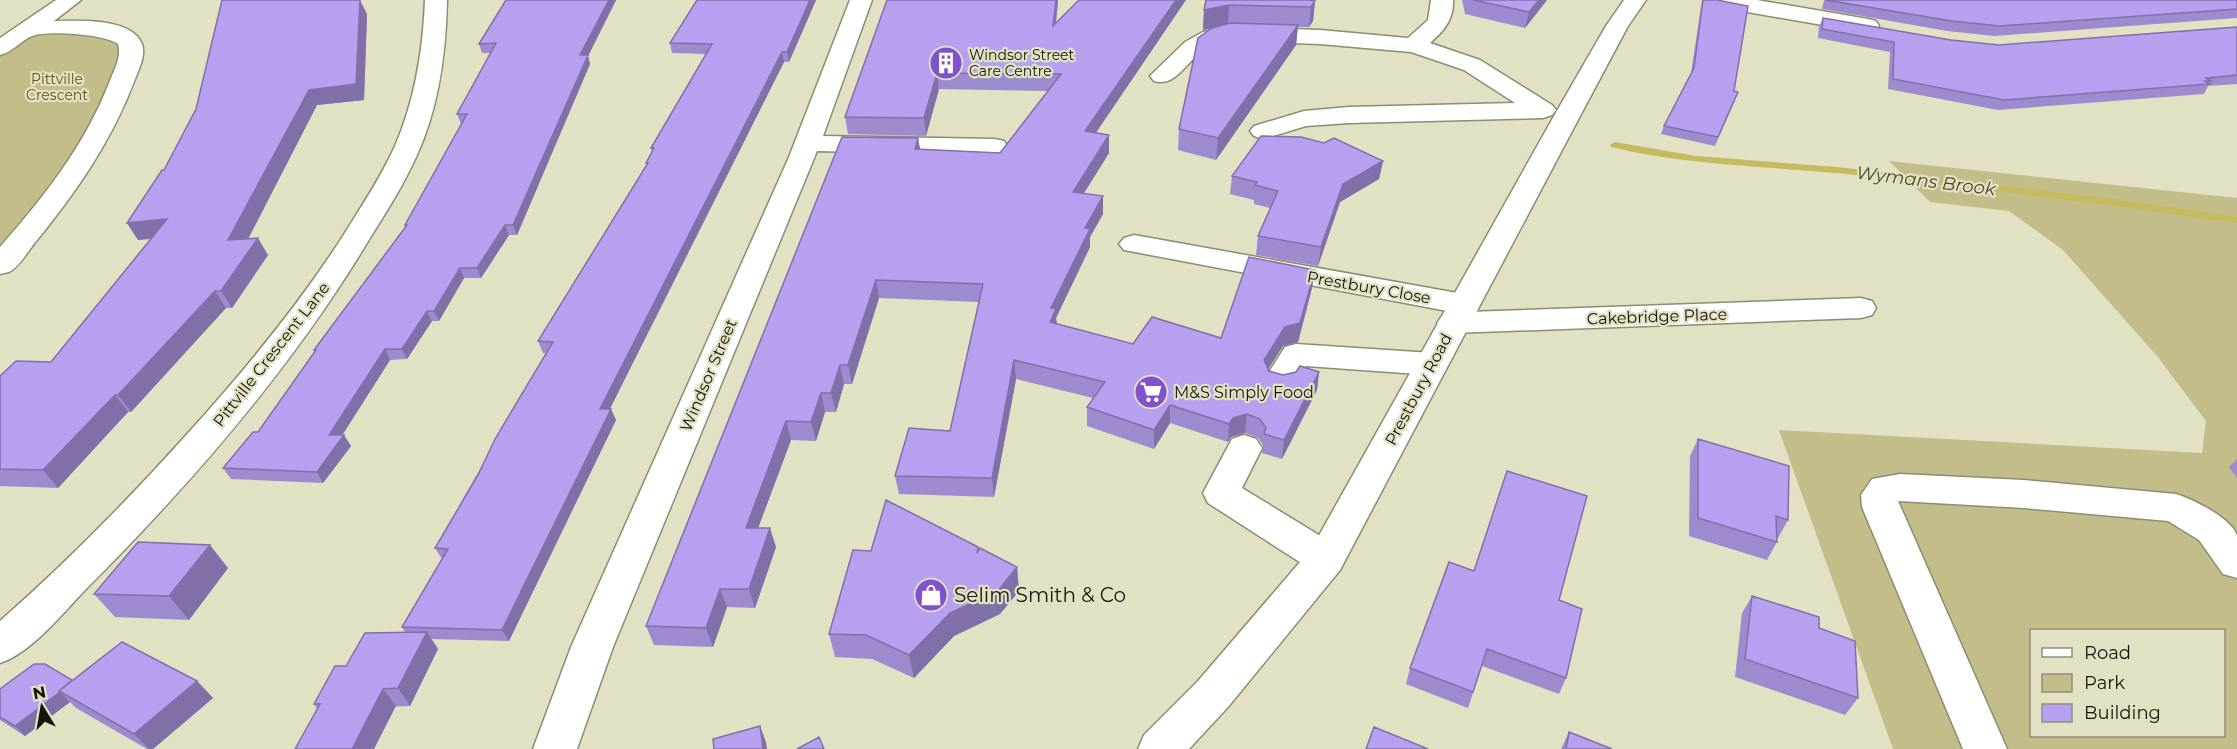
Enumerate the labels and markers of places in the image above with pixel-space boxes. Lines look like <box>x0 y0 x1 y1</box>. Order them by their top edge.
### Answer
building icon: Windsor Street Care Centre <box>928 45 964 81</box>
place label: Windsor Street Care Centre <box>969 46 1075 80</box>
supermarket icon: M&S Simply Food <box>1133 374 1169 410</box>
place label: M&S Simply Food <box>1174 383 1314 402</box>
shop icon: Selim Smith & Co <box>913 577 949 613</box>
place label: Selim Smith & Co <box>954 583 1126 607</box>

